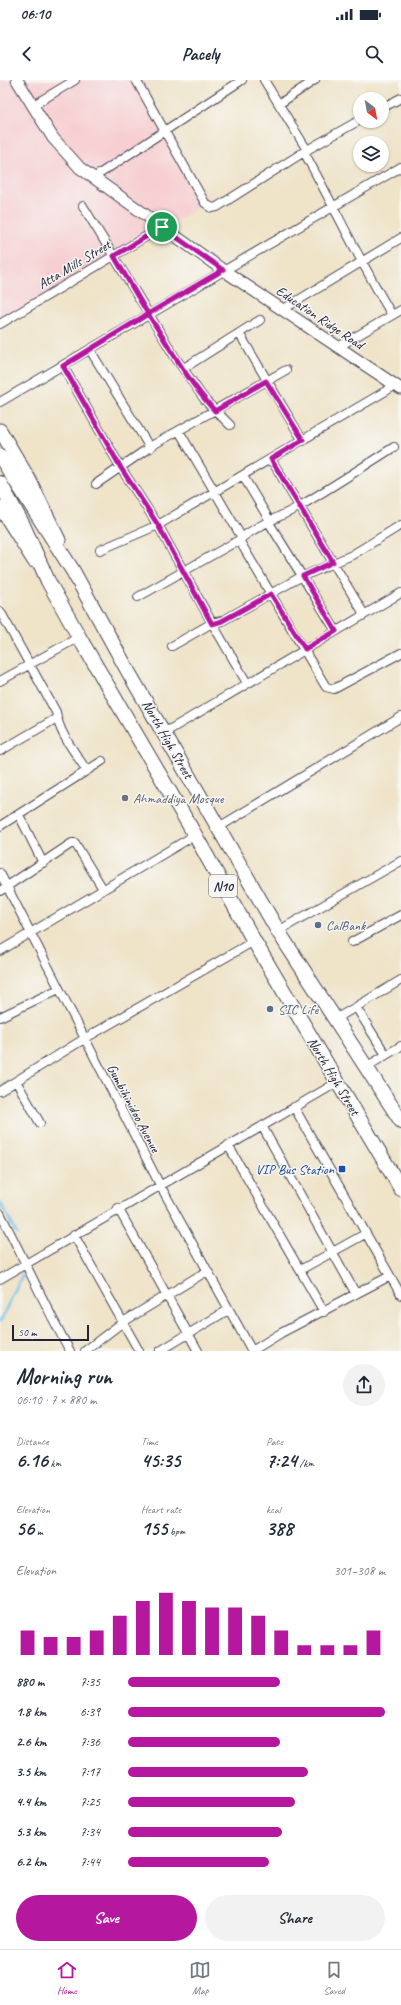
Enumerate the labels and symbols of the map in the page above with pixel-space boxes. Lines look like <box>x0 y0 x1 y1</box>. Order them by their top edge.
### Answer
north arrow <box>353 92 389 128</box>
pin <box>145 210 179 244</box>
street label: Atta Mills Street <box>35 235 115 293</box>
street label: Education Ridge Road <box>273 282 369 354</box>
street label: North High Street <box>138 697 198 783</box>
place label: Ahmaddiya Mosque <box>133 790 225 807</box>
marker: Ahmaddiya Mosque <box>120 793 130 803</box>
road number: N10 <box>209 875 237 897</box>
place label: CalBank <box>326 917 366 934</box>
marker: CalBank <box>313 920 323 930</box>
place label: SIC Life <box>278 1001 319 1018</box>
marker: SIC Life <box>265 1004 275 1014</box>
street label: North High Street <box>304 1034 364 1119</box>
street label: Gumbihinidoo Avenue <box>103 1061 165 1157</box>
place label: VIP Bus Station <box>255 1161 335 1178</box>
marker: VIP Bus Station <box>337 1164 347 1174</box>
scale bar <box>12 1323 89 1342</box>

